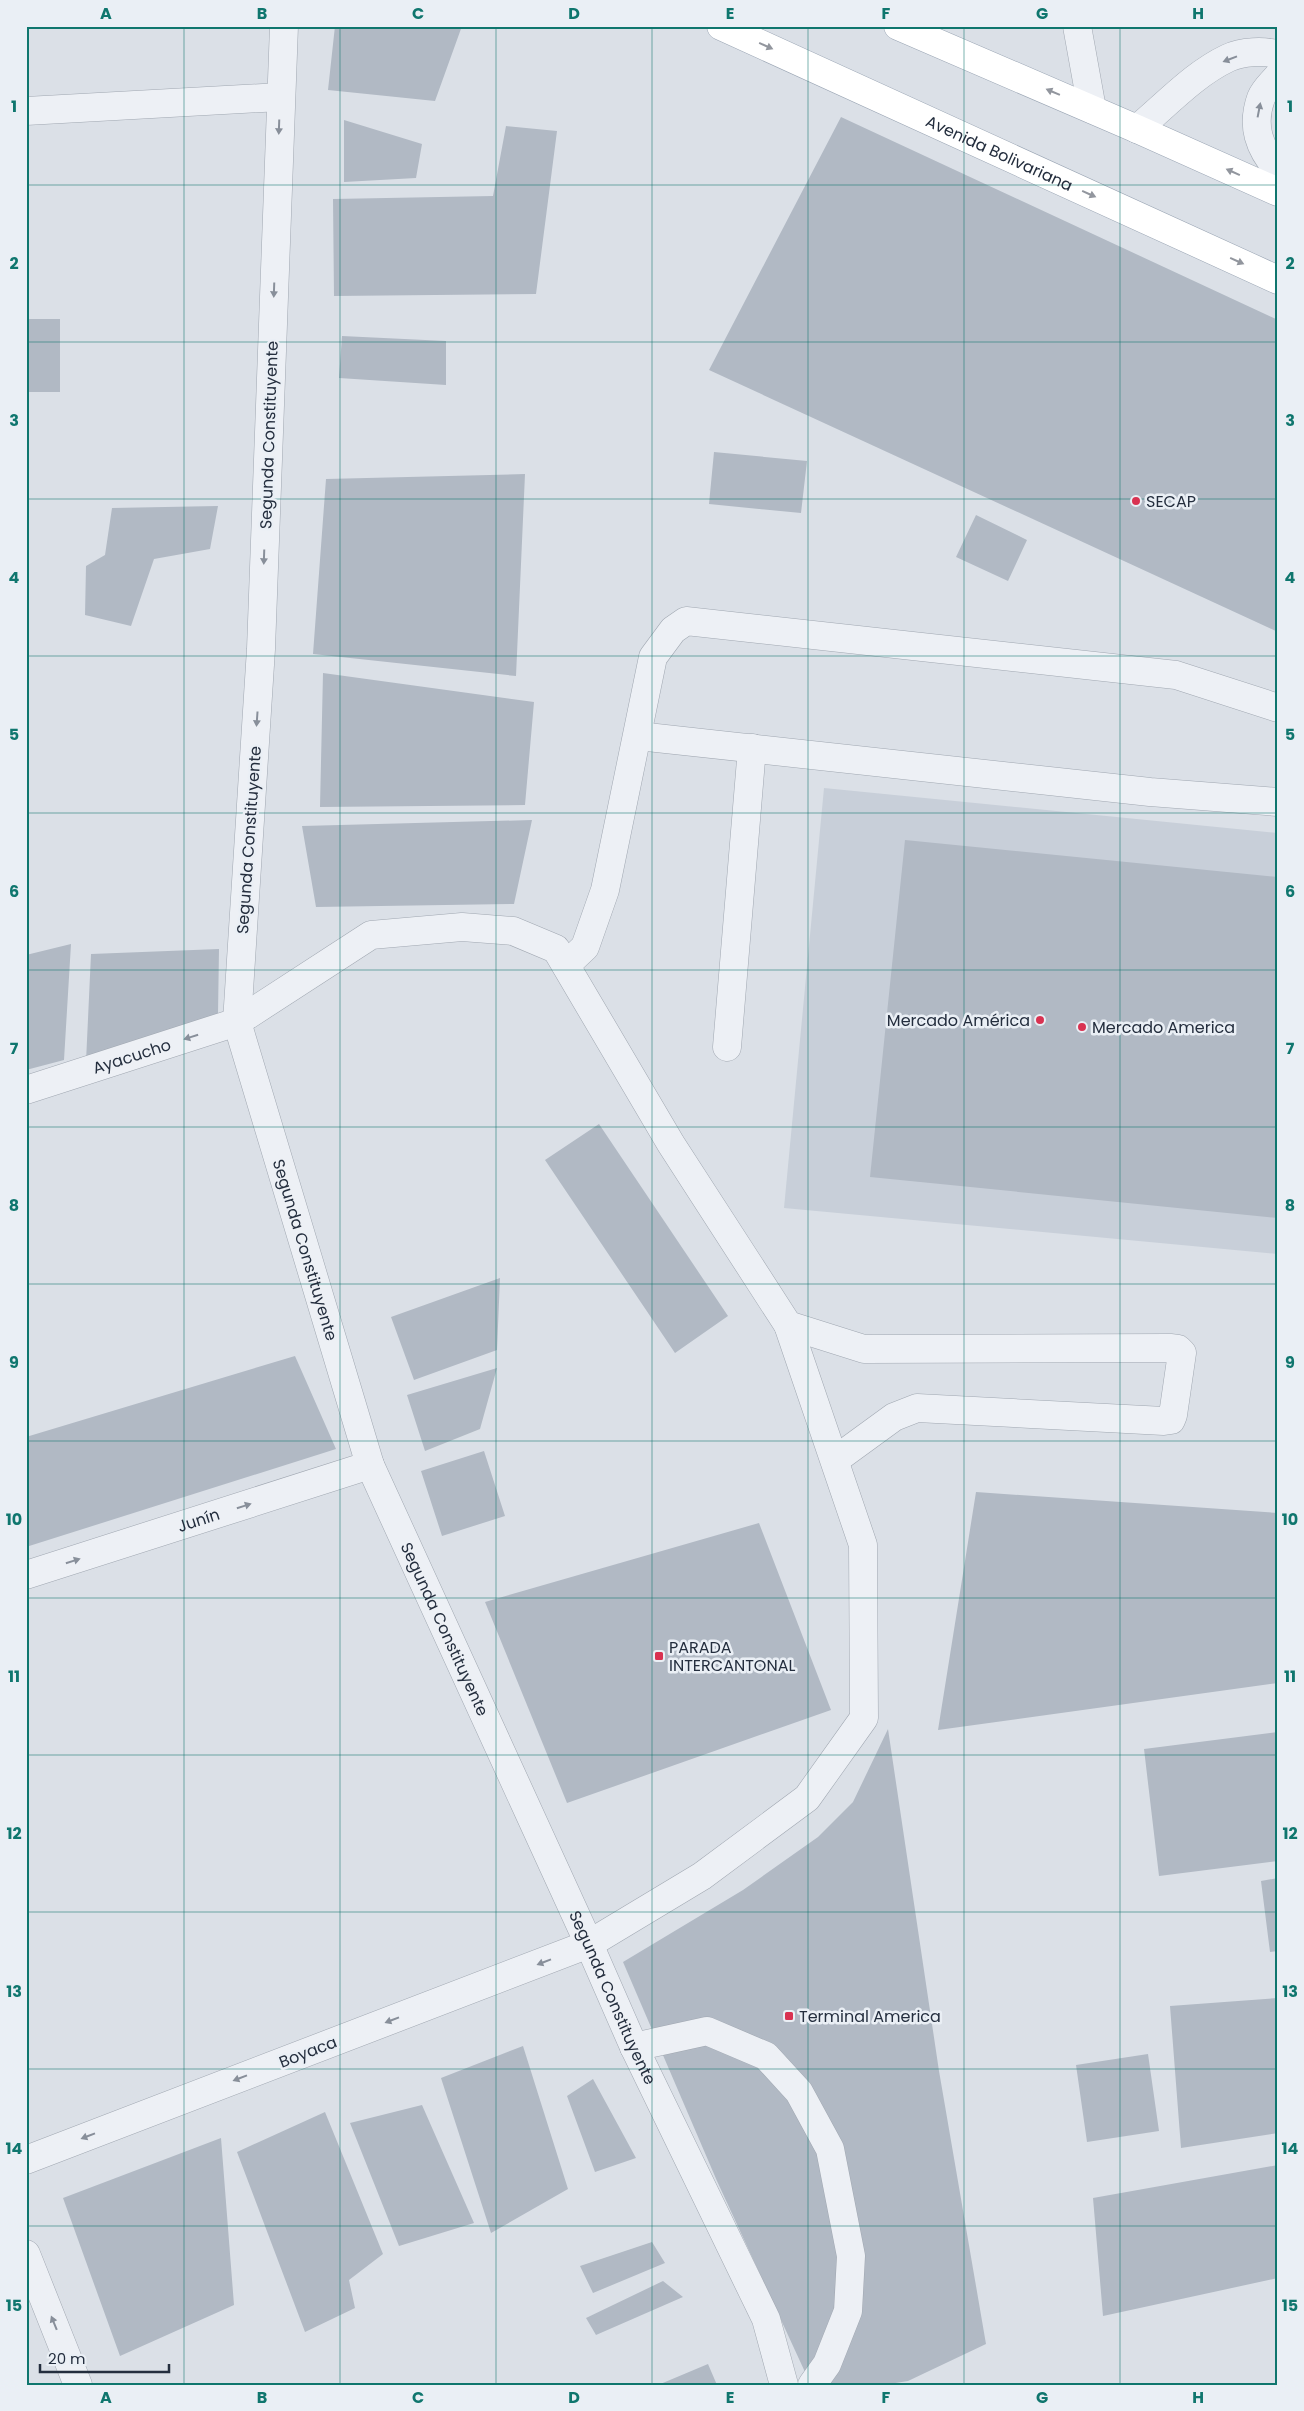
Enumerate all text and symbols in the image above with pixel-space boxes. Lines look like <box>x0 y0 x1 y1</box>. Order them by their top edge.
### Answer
text: A <box>100 2 112 25</box>
text: B <box>257 2 267 25</box>
text: C <box>412 2 424 25</box>
text: D <box>568 2 580 25</box>
text: E <box>726 2 734 25</box>
text: F <box>882 2 891 25</box>
text: G <box>1036 2 1048 25</box>
text: H <box>1192 2 1204 25</box>
one-way arrow <box>758 42 773 51</box>
one-way arrow <box>1223 55 1237 63</box>
one-way arrow <box>1046 88 1060 96</box>
text: 1 <box>11 95 17 118</box>
text: 1 <box>1287 95 1293 118</box>
one-way arrow <box>1256 102 1264 118</box>
street label: Avenida Bolivariana <box>922 109 1077 196</box>
one-way arrow <box>275 120 283 136</box>
one-way arrow <box>1226 168 1240 176</box>
one-way arrow <box>1082 190 1096 198</box>
text: 2 <box>9 252 19 275</box>
text: 2 <box>1285 252 1295 275</box>
one-way arrow <box>1229 257 1244 265</box>
one-way arrow <box>269 282 277 298</box>
street label: Segunda Constituyente <box>254 340 284 530</box>
text: 3 <box>9 409 19 432</box>
text: 3 <box>1285 409 1295 432</box>
place label: SECAP <box>1146 490 1196 513</box>
marker: SECAP <box>1130 495 1142 507</box>
one-way arrow <box>260 549 268 565</box>
text: 4 <box>9 566 20 589</box>
text: 4 <box>1285 566 1296 589</box>
one-way arrow <box>252 712 260 728</box>
text: 5 <box>9 723 19 746</box>
text: 5 <box>1285 723 1295 746</box>
street label: Segunda Constituyente <box>231 745 267 935</box>
text: 6 <box>9 880 19 903</box>
text: 6 <box>1285 880 1295 903</box>
place label: Mercado América <box>887 1009 1030 1032</box>
marker: Mercado América <box>1034 1014 1046 1026</box>
place label: Mercado America <box>1092 1016 1235 1039</box>
marker: Mercado America <box>1076 1021 1088 1033</box>
street label: Ayacucho <box>90 1033 174 1079</box>
one-way arrow <box>183 1033 198 1041</box>
text: 7 <box>10 1037 19 1060</box>
text: 7 <box>1286 1037 1295 1060</box>
street label: Segunda Constituyente <box>267 1156 344 1343</box>
text: 8 <box>9 1194 19 1217</box>
text: 8 <box>1285 1194 1295 1217</box>
text: 9 <box>9 1351 19 1374</box>
text: 9 <box>1285 1351 1295 1374</box>
one-way arrow <box>237 1501 252 1509</box>
street label: Junín <box>174 1502 222 1537</box>
text: 10 <box>6 1508 22 1531</box>
text: 10 <box>1282 1508 1298 1531</box>
street label: Segunda Constituyente <box>395 1538 495 1720</box>
one-way arrow <box>65 1556 80 1564</box>
place label: PARADA INTERCANTONAL <box>669 1636 795 1677</box>
marker: PARADA INTERCANTONAL <box>653 1650 665 1662</box>
text: 11 <box>8 1665 20 1688</box>
text: 11 <box>1284 1665 1296 1688</box>
text: 12 <box>6 1822 22 1845</box>
text: 12 <box>1282 1822 1298 1845</box>
street label: Segunda Constituyente <box>564 1907 662 2089</box>
one-way arrow <box>536 1959 551 1966</box>
text: 13 <box>6 1980 22 2003</box>
text: 13 <box>1282 1980 1298 2003</box>
place label: Terminal America <box>799 2005 941 2028</box>
marker: Terminal America <box>783 2010 795 2022</box>
one-way arrow <box>384 2016 399 2024</box>
street label: Boyaca <box>276 2030 340 2074</box>
one-way arrow <box>232 2074 247 2082</box>
one-way arrow <box>80 2132 95 2140</box>
text: 14 <box>6 2137 23 2160</box>
text: 14 <box>1282 2137 1299 2160</box>
text: 15 <box>6 2294 22 2317</box>
text: 15 <box>1282 2294 1298 2317</box>
one-way arrow <box>49 2316 57 2330</box>
scale bar <box>40 2341 169 2373</box>
text: 20 m <box>48 2348 86 2369</box>
text: A <box>100 2386 112 2409</box>
text: B <box>257 2386 267 2409</box>
text: C <box>412 2386 424 2409</box>
text: D <box>568 2386 580 2409</box>
text: E <box>726 2386 734 2409</box>
text: F <box>882 2386 891 2409</box>
text: G <box>1036 2386 1048 2409</box>
text: H <box>1192 2386 1204 2409</box>

